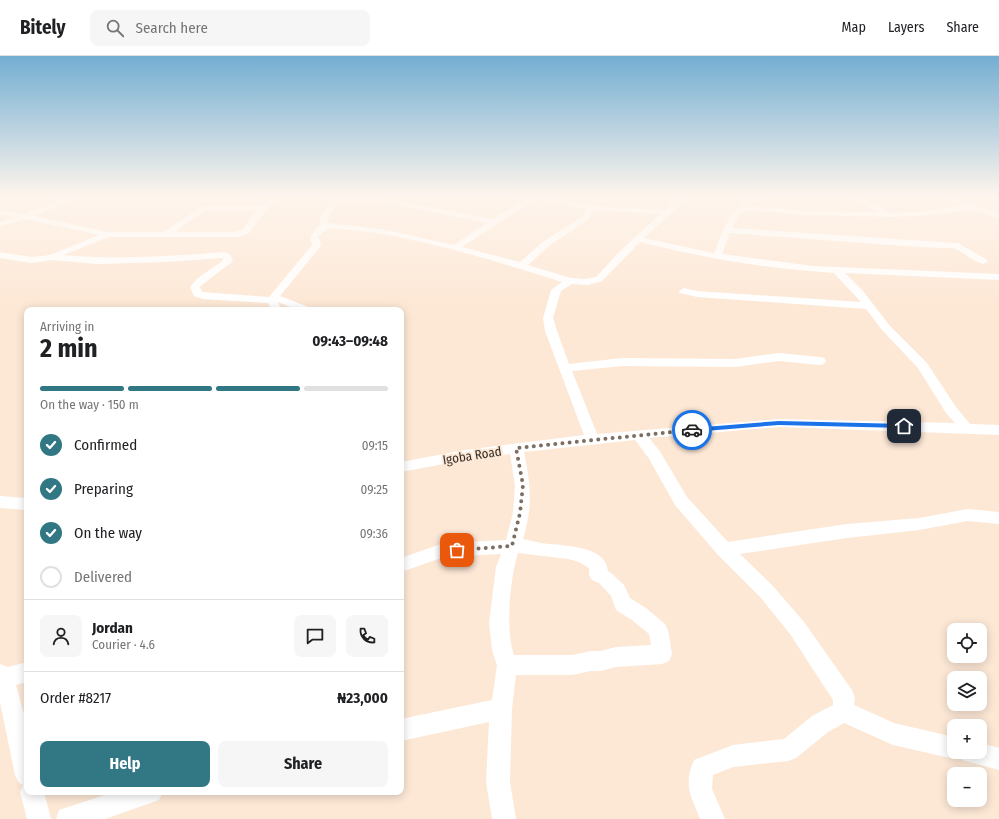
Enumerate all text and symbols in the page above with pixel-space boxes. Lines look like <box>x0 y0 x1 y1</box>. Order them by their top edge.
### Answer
search box <box>90 10 370 46</box>
text: Bitely <box>20 16 66 39</box>
icon: search <box>104 17 126 39</box>
text: Search here <box>136 19 208 37</box>
text: Map <box>842 19 866 36</box>
text: Layers <box>888 19 924 36</box>
text: Share <box>946 19 979 36</box>
text: Arriving in <box>40 319 94 334</box>
text: 09:43–09:48 <box>312 332 388 350</box>
text: 2 min <box>40 333 98 364</box>
text: On the way · 150 m <box>40 397 139 412</box>
pin <box>887 409 921 443</box>
courier <box>672 410 712 450</box>
icon: home <box>893 415 915 437</box>
icon: car <box>681 419 703 441</box>
icon: check <box>40 434 62 456</box>
text: Confirmed <box>74 436 137 454</box>
text: 09:15 <box>362 438 388 453</box>
street label: Igoba Road <box>442 443 503 468</box>
icon: check <box>40 478 62 500</box>
text: Preparing <box>74 480 133 498</box>
text: 09:25 <box>361 482 388 497</box>
icon: check <box>40 522 62 544</box>
text: On the way <box>74 524 142 542</box>
text: 09:36 <box>360 526 388 541</box>
pin <box>440 533 474 567</box>
icon: bag <box>446 539 468 561</box>
text: Delivered <box>74 568 132 586</box>
button: person <box>40 615 82 657</box>
button: chat <box>294 615 336 657</box>
button: phone <box>346 615 388 657</box>
text: Jordan <box>92 619 133 637</box>
map controls <box>947 623 987 807</box>
button: locate <box>947 623 987 663</box>
text: Courier · 4.6 <box>92 637 155 652</box>
button: layers <box>947 671 987 711</box>
text: Order #8217 <box>40 689 111 707</box>
text: ₦23,000 <box>337 689 388 707</box>
button: + <box>947 719 987 759</box>
button: Help <box>40 741 210 787</box>
button: Share <box>218 741 388 787</box>
button: − <box>947 767 987 807</box>

